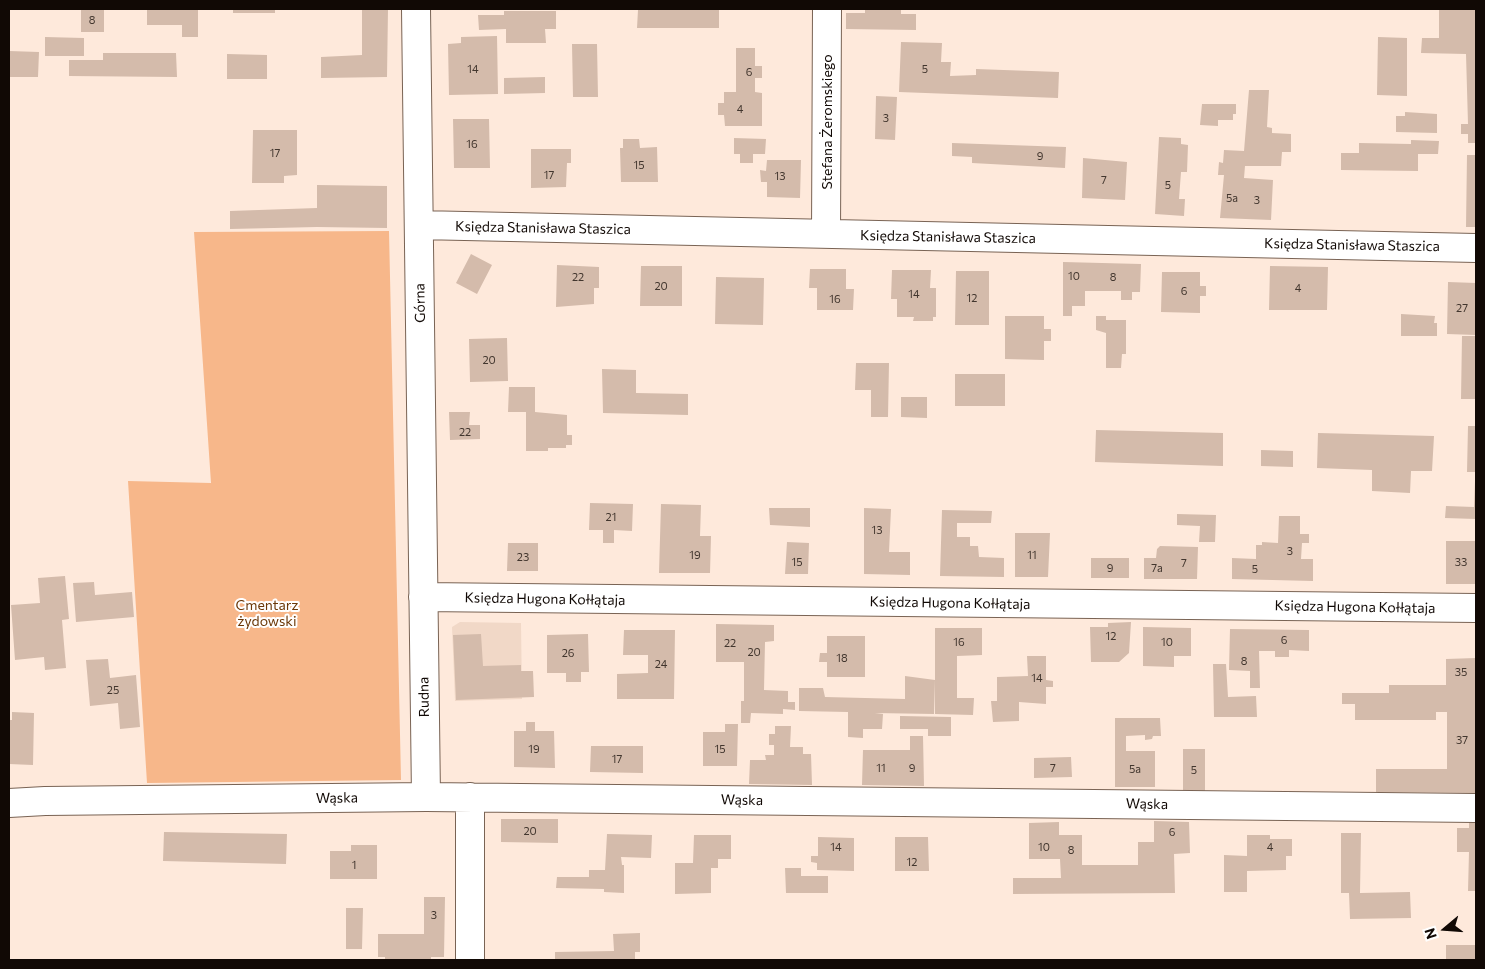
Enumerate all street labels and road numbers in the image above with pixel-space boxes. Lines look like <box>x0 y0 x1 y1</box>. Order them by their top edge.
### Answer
street label: Stefana Żeromskiego <box>819 54 835 190</box>
street label: Księdza Stanisława Staszica <box>455 218 631 238</box>
street label: Księdza Stanisława Staszica <box>860 227 1036 247</box>
street label: Księdza Stanisława Staszica <box>1264 235 1440 255</box>
street label: Górna <box>411 283 429 323</box>
street label: Księdza Hugona Kołłątaja <box>464 589 626 609</box>
street label: Księdza Hugona Kołłątaja <box>869 593 1031 613</box>
street label: Księdza Hugona Kołłątaja <box>1274 597 1436 617</box>
street label: Rudna <box>415 677 433 717</box>
street label: Wąska <box>316 789 358 807</box>
street label: Wąska <box>721 791 763 809</box>
street label: Wąska <box>1126 795 1168 813</box>

